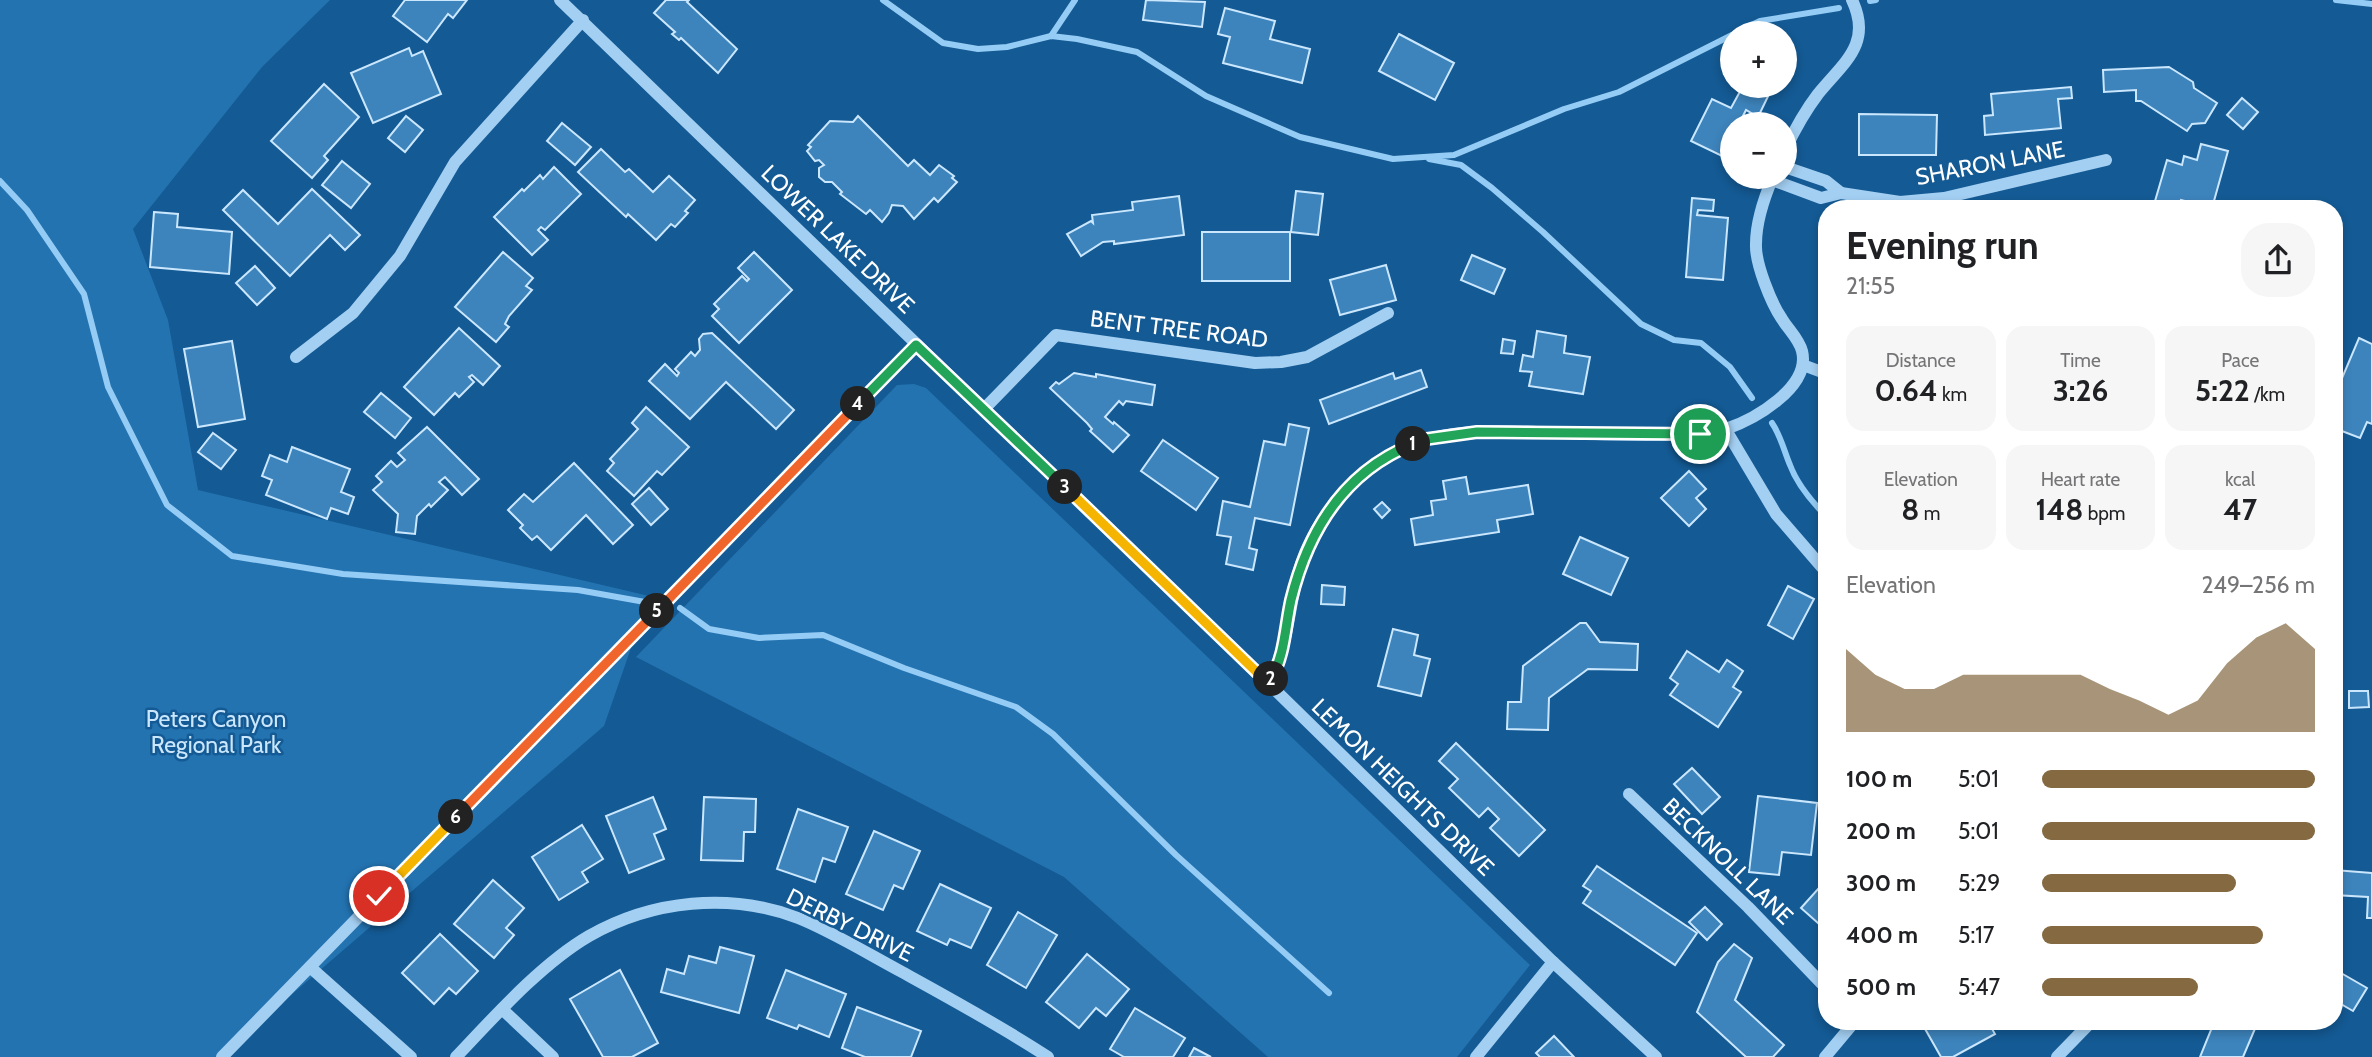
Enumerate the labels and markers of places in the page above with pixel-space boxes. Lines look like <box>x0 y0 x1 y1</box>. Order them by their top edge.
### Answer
pin: 4 <box>840 386 876 422</box>
pin <box>1670 404 1730 464</box>
pin: 1 <box>1396 426 1430 462</box>
pin: 3 <box>1048 470 1082 504</box>
pin: 5 <box>640 594 674 628</box>
pin: 2 <box>1254 662 1288 696</box>
pin: 6 <box>438 800 474 834</box>
pin <box>349 866 409 926</box>

